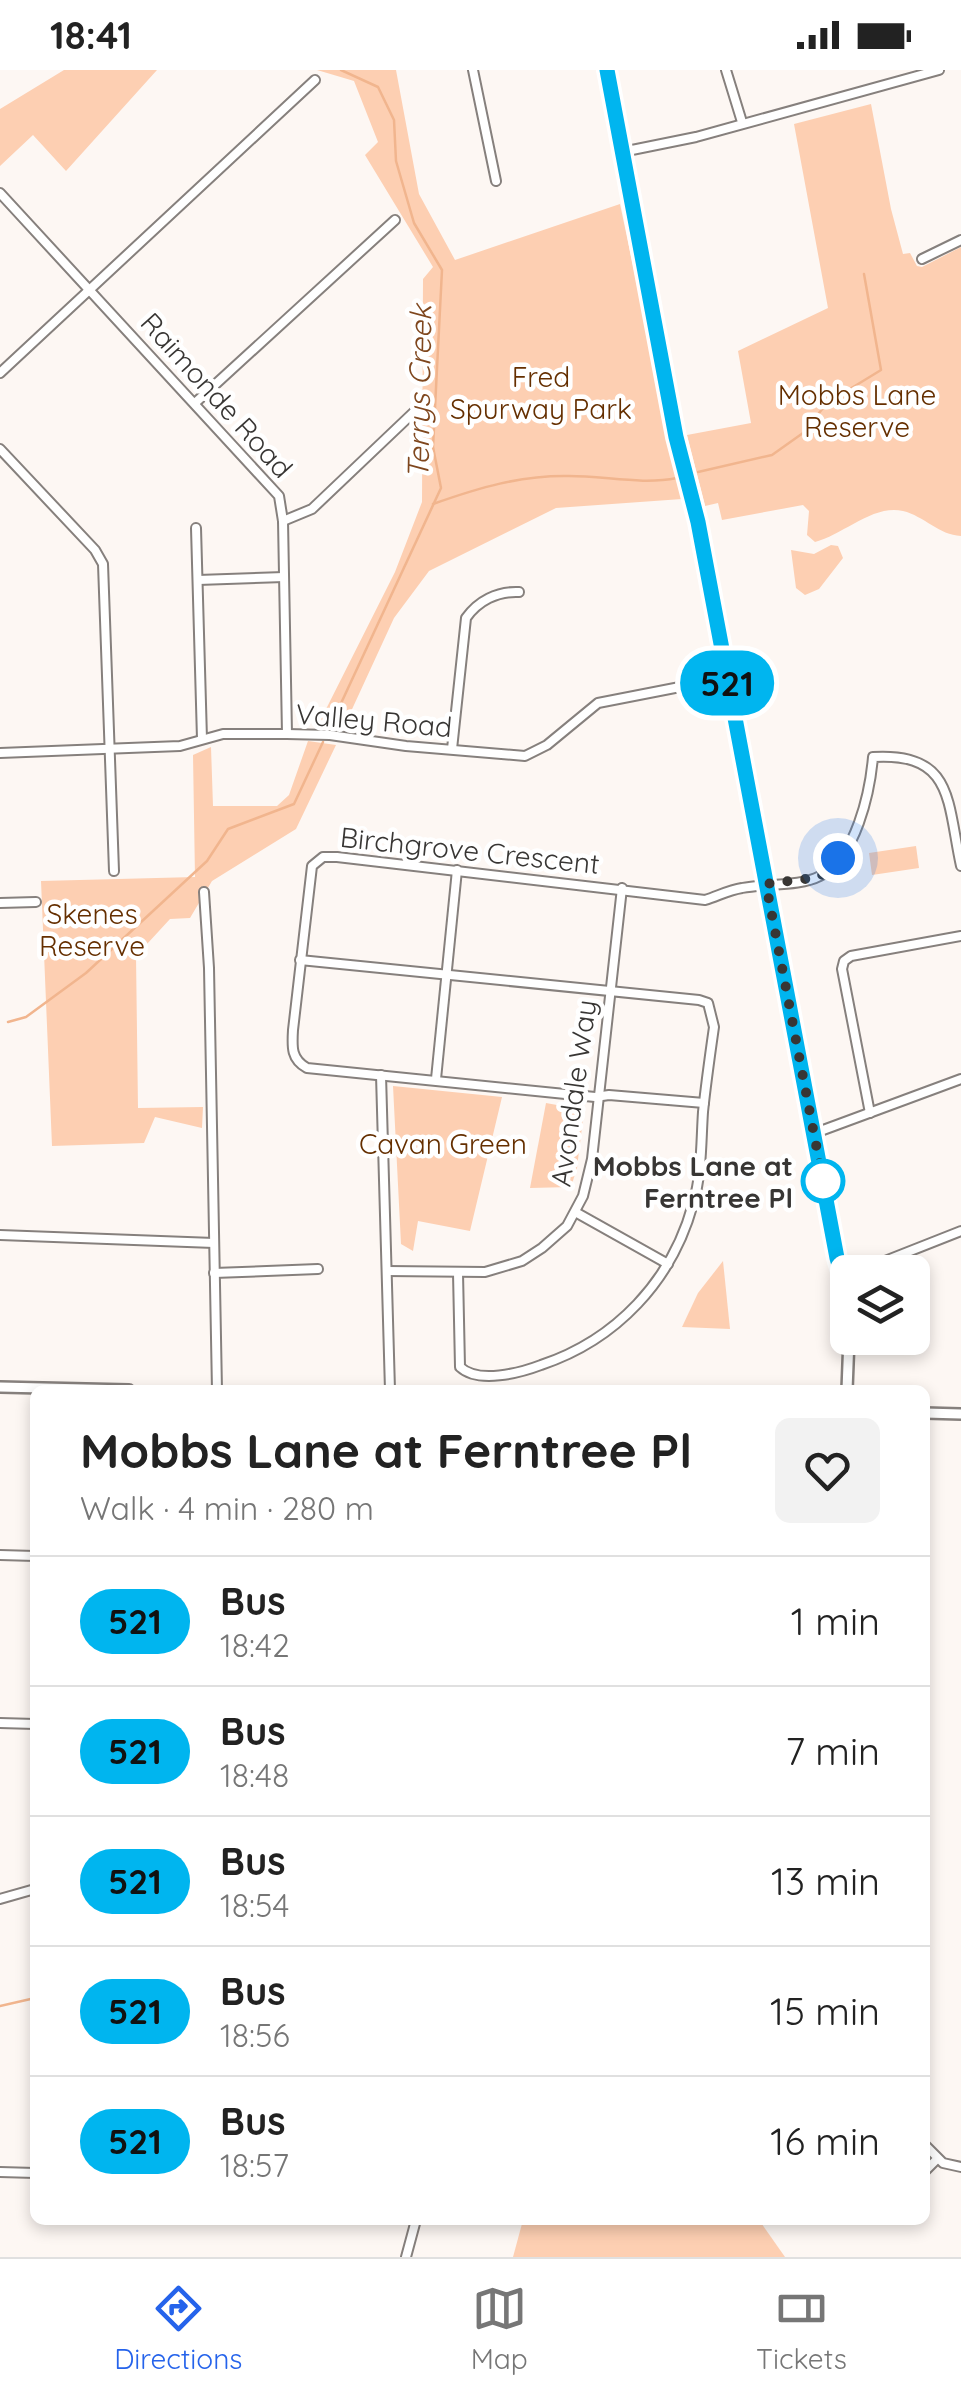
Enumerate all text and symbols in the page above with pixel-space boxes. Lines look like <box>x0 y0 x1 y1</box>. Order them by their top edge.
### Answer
text: 18:41 <box>50 11 132 59</box>
water label: Terrys Creek <box>398 302 440 479</box>
street label: Raimonde Road <box>134 305 300 485</box>
park label: Fred Spurway Park <box>450 359 632 426</box>
park label: Mobbs Lane Reserve <box>778 377 936 444</box>
line badge: 521 <box>670 650 784 716</box>
text: 521 <box>700 661 754 705</box>
street label: Valley Road <box>295 696 453 744</box>
street label: Birchgrove Crescent <box>339 819 601 881</box>
your location <box>813 833 863 883</box>
park label: Skenes Reserve <box>39 896 145 963</box>
street label: Avondale Way <box>543 997 603 1189</box>
park label: Cavan Green <box>359 1126 527 1161</box>
place label: Mobbs Lane at Ferntree Pl <box>593 1148 793 1215</box>
marker: Mobbs Lane at Ferntree Pl <box>802 1160 844 1202</box>
map controls <box>830 1255 930 1355</box>
button: layers <box>830 1255 930 1355</box>
button: heart <box>775 1418 880 1523</box>
text: Mobbs Lane at Ferntree Pl <box>80 1420 692 1480</box>
text: Walk · 4 min · 280 m <box>80 1488 374 1528</box>
text: Bus <box>220 1577 286 1625</box>
text: 1 min <box>791 1597 880 1645</box>
text: 521 <box>108 1599 162 1643</box>
text: 18:42 <box>220 1625 290 1665</box>
text: Bus <box>220 1707 286 1755</box>
text: 7 min <box>785 1727 880 1775</box>
text: 521 <box>108 1729 162 1773</box>
text: 18:48 <box>220 1755 289 1795</box>
text: Bus <box>220 1837 286 1885</box>
text: 13 min <box>771 1857 880 1905</box>
text: 521 <box>108 1859 162 1903</box>
text: 18:54 <box>220 1885 289 1925</box>
text: Bus <box>220 1967 286 2015</box>
text: 15 min <box>770 1987 880 2035</box>
text: 521 <box>108 1989 162 2033</box>
text: 18:56 <box>220 2015 290 2055</box>
text: Bus <box>220 2097 286 2145</box>
text: 16 min <box>770 2117 880 2165</box>
text: 521 <box>108 2119 162 2163</box>
text: 18:57 <box>220 2145 289 2185</box>
tab: Directions <box>114 2281 242 2376</box>
tab: Map <box>471 2281 528 2376</box>
tab: Tickets <box>756 2281 847 2376</box>

